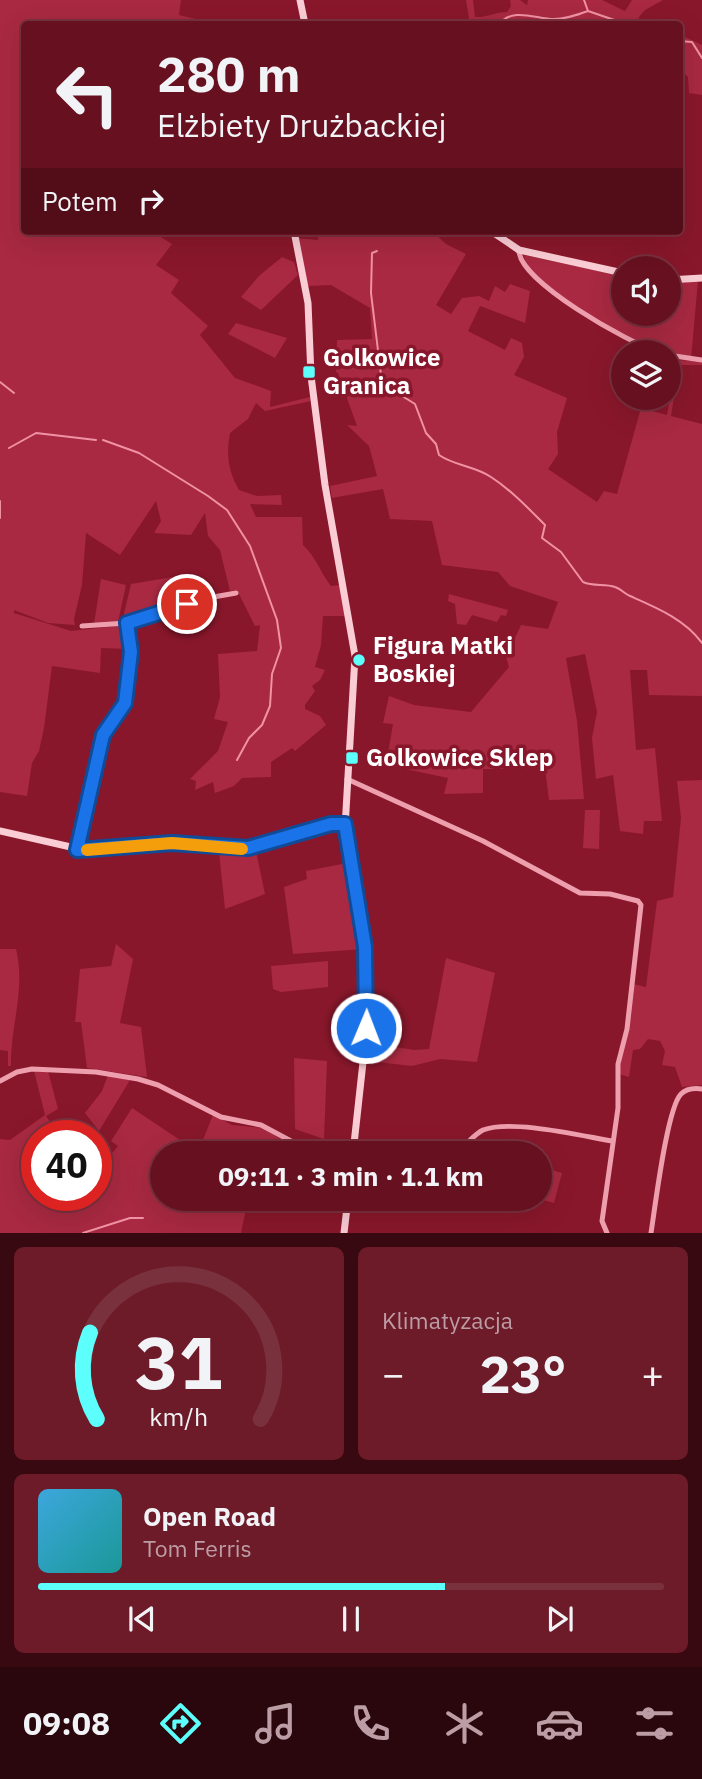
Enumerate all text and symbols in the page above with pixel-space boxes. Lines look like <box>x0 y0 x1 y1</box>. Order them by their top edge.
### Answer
text: 280 m <box>157 42 301 105</box>
icon: left <box>42 49 133 140</box>
text: Elżbiety Drużbackiej <box>157 104 447 146</box>
icon: right <box>132 182 170 220</box>
text: Potem <box>42 184 118 218</box>
map controls <box>611 256 681 410</box>
button: sound <box>611 256 681 326</box>
button: layers <box>611 340 681 410</box>
place label: Golkowice Granica <box>323 341 440 401</box>
marker: Golkowice Granica <box>301 364 317 380</box>
pin <box>157 574 217 634</box>
icon: arrive <box>168 585 206 623</box>
place label: Figura Matki Boskiej <box>373 629 513 689</box>
marker: Figura Matki Boskiej <box>351 652 367 668</box>
place label: Golkowice Sklep <box>366 741 553 773</box>
marker: Golkowice Sklep <box>344 750 360 766</box>
position arrow <box>329 991 403 1065</box>
speed limit sign: 40 <box>21 1120 112 1211</box>
text: 09:11 · 3 min · 1.1 km <box>218 1159 484 1193</box>
text: Klimatyzacja <box>382 1305 513 1335</box>
text: 31 <box>135 1315 223 1410</box>
text: 23° <box>480 1340 566 1407</box>
text: − <box>382 1349 405 1398</box>
text: + <box>641 1349 664 1398</box>
text: km/h <box>150 1400 208 1433</box>
text: Open Road <box>143 1499 276 1533</box>
text: Tom Ferris <box>143 1533 252 1563</box>
icon: previous <box>123 1600 161 1638</box>
icon: pause <box>332 1600 370 1638</box>
icon: next <box>541 1600 579 1638</box>
icon: directions <box>156 1699 205 1748</box>
icon: music <box>251 1699 300 1748</box>
icon: phone <box>346 1699 395 1748</box>
icon: climate <box>440 1699 489 1748</box>
icon: car <box>535 1699 584 1748</box>
icon: filters <box>630 1699 679 1748</box>
text: 09:08 <box>23 1702 110 1744</box>

